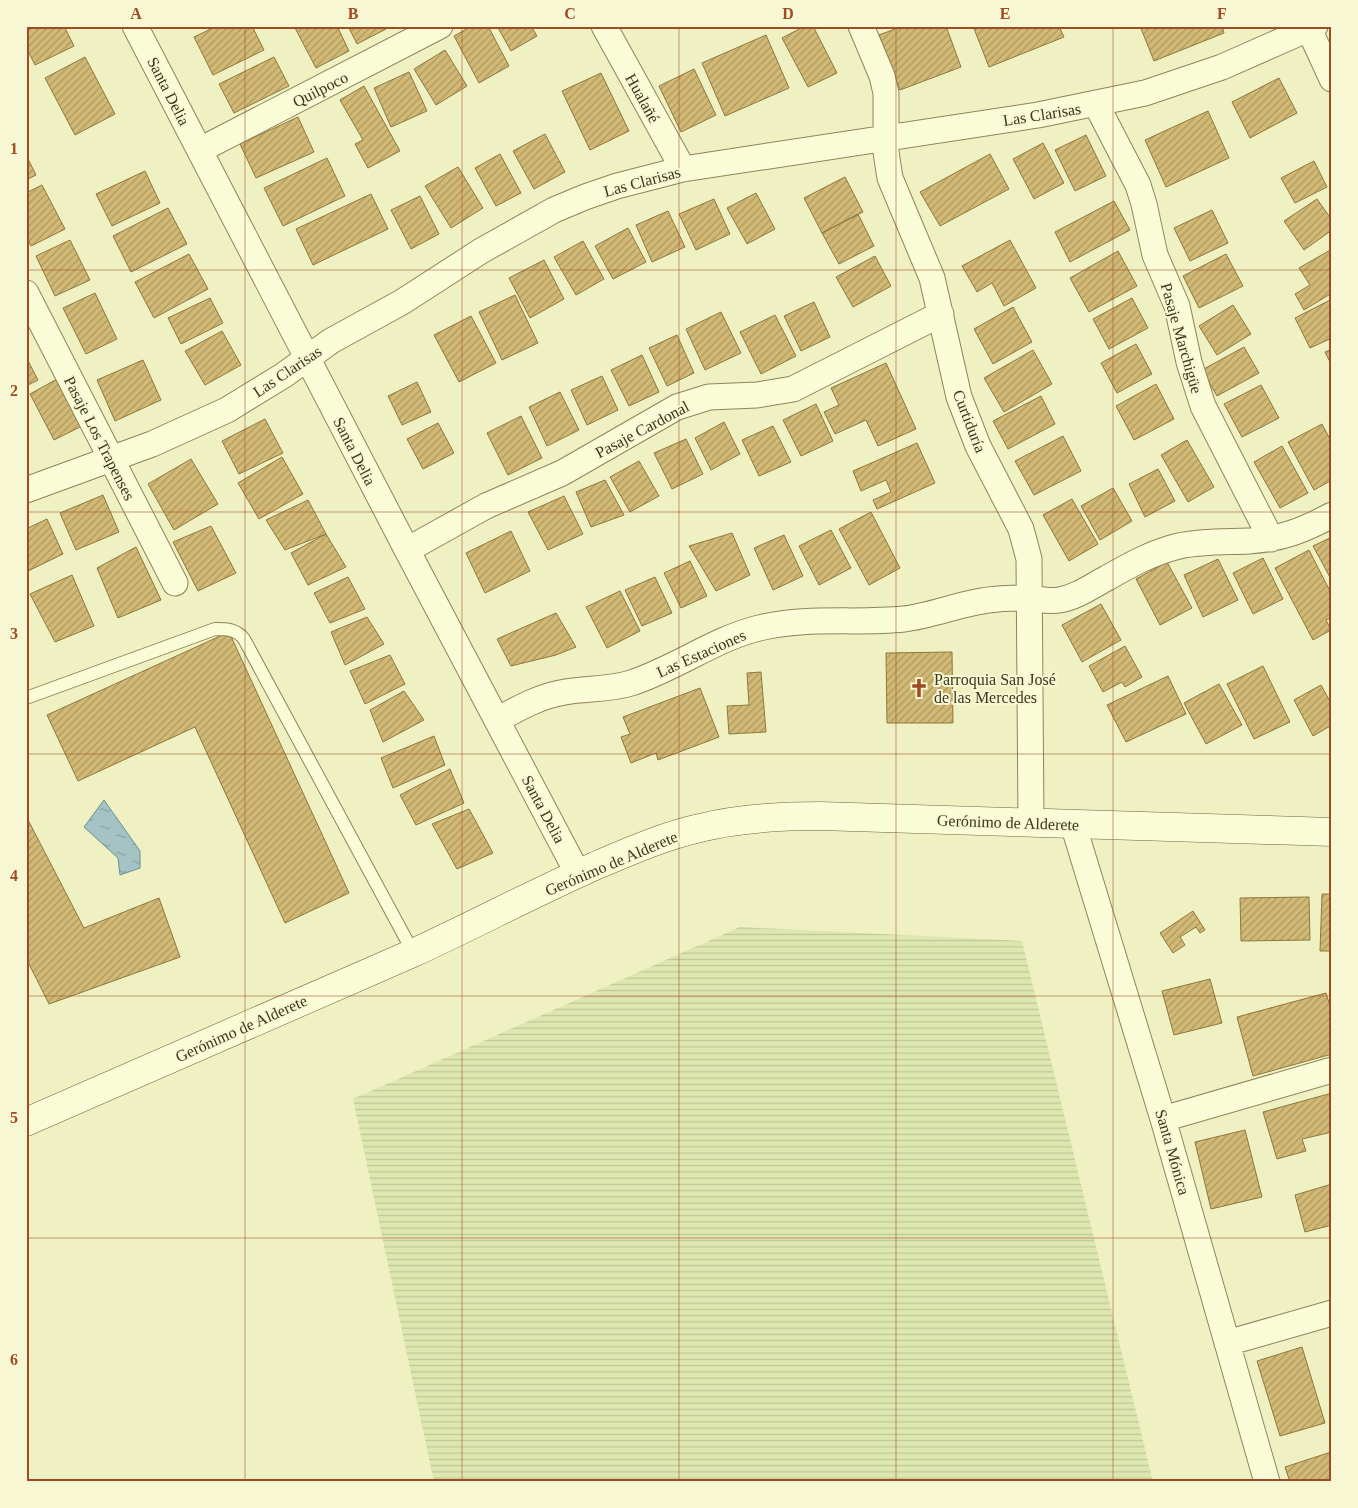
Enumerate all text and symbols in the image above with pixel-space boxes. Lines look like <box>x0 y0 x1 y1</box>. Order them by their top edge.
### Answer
text: A <box>130 5 142 22</box>
text: B <box>348 5 359 22</box>
text: C <box>564 5 576 22</box>
text: D <box>782 5 794 22</box>
text: E <box>1000 5 1010 22</box>
text: F <box>1217 5 1227 22</box>
street label: Santa Delia <box>144 54 193 128</box>
street label: Quilpoco <box>290 68 351 111</box>
street label: Hualañé <box>622 71 663 126</box>
street label: Las Clarisas <box>1002 100 1082 129</box>
text: 1 <box>10 140 18 157</box>
street label: Las Clarisas <box>602 163 682 200</box>
street label: Pasaje Marchigüe <box>1157 281 1205 396</box>
street label: Las Clarisas <box>250 342 325 400</box>
street label: Pasaje Los Trapenses <box>60 373 138 504</box>
text: 2 <box>10 382 18 399</box>
street label: Curtiduría <box>950 387 989 455</box>
street label: Pasaje Cardonal <box>593 397 693 462</box>
street label: Santa Delia <box>330 414 379 488</box>
text: 3 <box>10 625 18 642</box>
street label: Las Estaciones <box>654 626 748 681</box>
place label: Parroquia San José de las Mercedes <box>934 671 1056 706</box>
church icon: Parroquia San José de las Mercedes <box>908 677 930 699</box>
street label: Santa Delia <box>519 772 568 846</box>
street label: Gerónimo de Alderete <box>937 812 1079 833</box>
street label: Gerónimo de Alderete <box>542 828 680 899</box>
text: 4 <box>10 867 18 884</box>
street label: Gerónimo de Alderete <box>173 992 310 1065</box>
street label: Santa Mónica <box>1152 1107 1193 1197</box>
text: 5 <box>10 1109 18 1126</box>
text: 6 <box>10 1351 18 1368</box>

